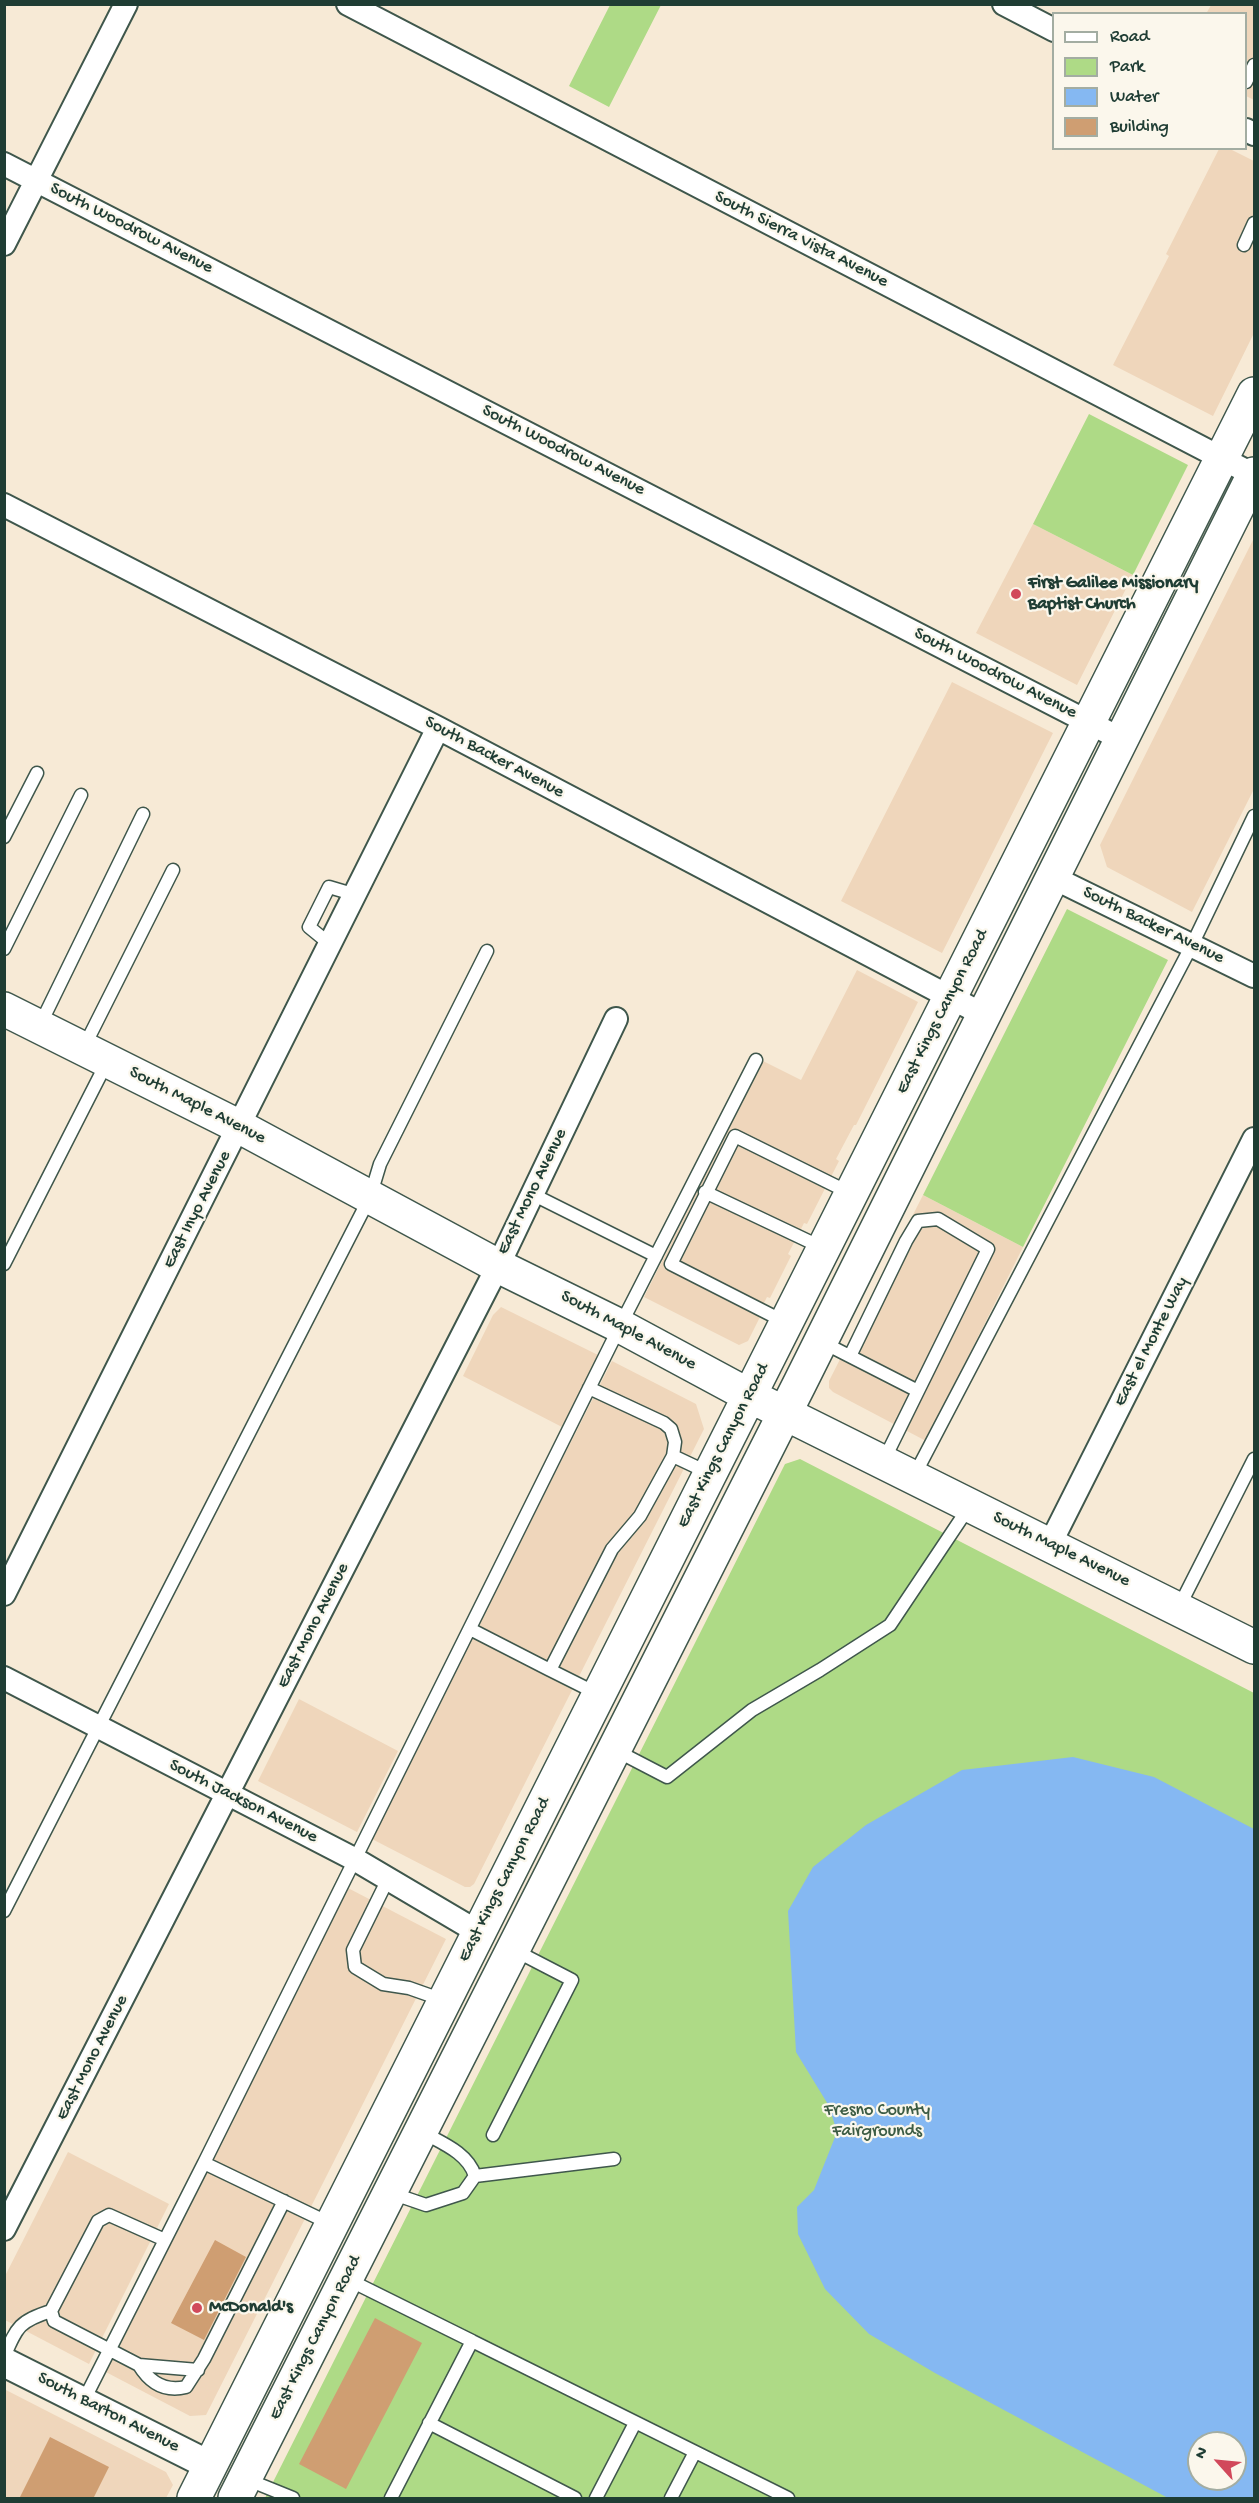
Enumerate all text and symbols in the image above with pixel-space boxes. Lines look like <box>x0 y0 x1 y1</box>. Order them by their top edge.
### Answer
legend <box>1052 12 1247 150</box>
text: Road <box>1110 27 1149 48</box>
text: Park <box>1110 57 1144 78</box>
text: Water <box>1110 87 1158 108</box>
text: Building <box>1110 117 1169 138</box>
street label: South Woodrow Avenue <box>46 179 216 279</box>
street label: South Sierra Vista Avenue <box>710 187 892 293</box>
street label: South Woodrow Avenue <box>478 401 648 501</box>
place label: First Galilee Missionary Baptist Church <box>1028 573 1198 616</box>
marker: First Galilee Missionary Baptist Church <box>1009 587 1023 601</box>
street label: South Woodrow Avenue <box>910 624 1080 724</box>
street label: South Backer Avenue <box>421 712 567 804</box>
street label: South Backer Avenue <box>1079 882 1227 970</box>
street label: East Kings Canyon Road <box>892 926 994 1098</box>
street label: South Maple Avenue <box>125 1062 269 1150</box>
street label: East Mono Avenue <box>493 1125 573 1259</box>
street label: East Inyo Avenue <box>159 1148 237 1272</box>
street label: East el Monte Way <box>1110 1274 1194 1410</box>
street label: South Maple Avenue <box>557 1286 699 1376</box>
street label: East Kings Canyon Road <box>673 1360 775 1532</box>
street label: South Maple Avenue <box>989 1507 1133 1593</box>
street label: East Mono Avenue <box>273 1560 355 1692</box>
street label: South Jackson Avenue <box>165 1755 321 1849</box>
street label: East Kings Canyon Road <box>454 1794 556 1966</box>
street label: East Mono Avenue <box>52 1992 134 2124</box>
park label: Fresno County Fairgrounds <box>824 2100 930 2142</box>
street label: East Kings Canyon Road <box>265 2252 367 2424</box>
place label: McDonald's <box>209 2297 293 2319</box>
marker: McDonald's <box>190 2301 204 2315</box>
street label: South Barton Avenue <box>33 2368 183 2458</box>
north arrow <box>1187 2431 1247 2491</box>
text: N <box>1191 2445 1213 2462</box>

